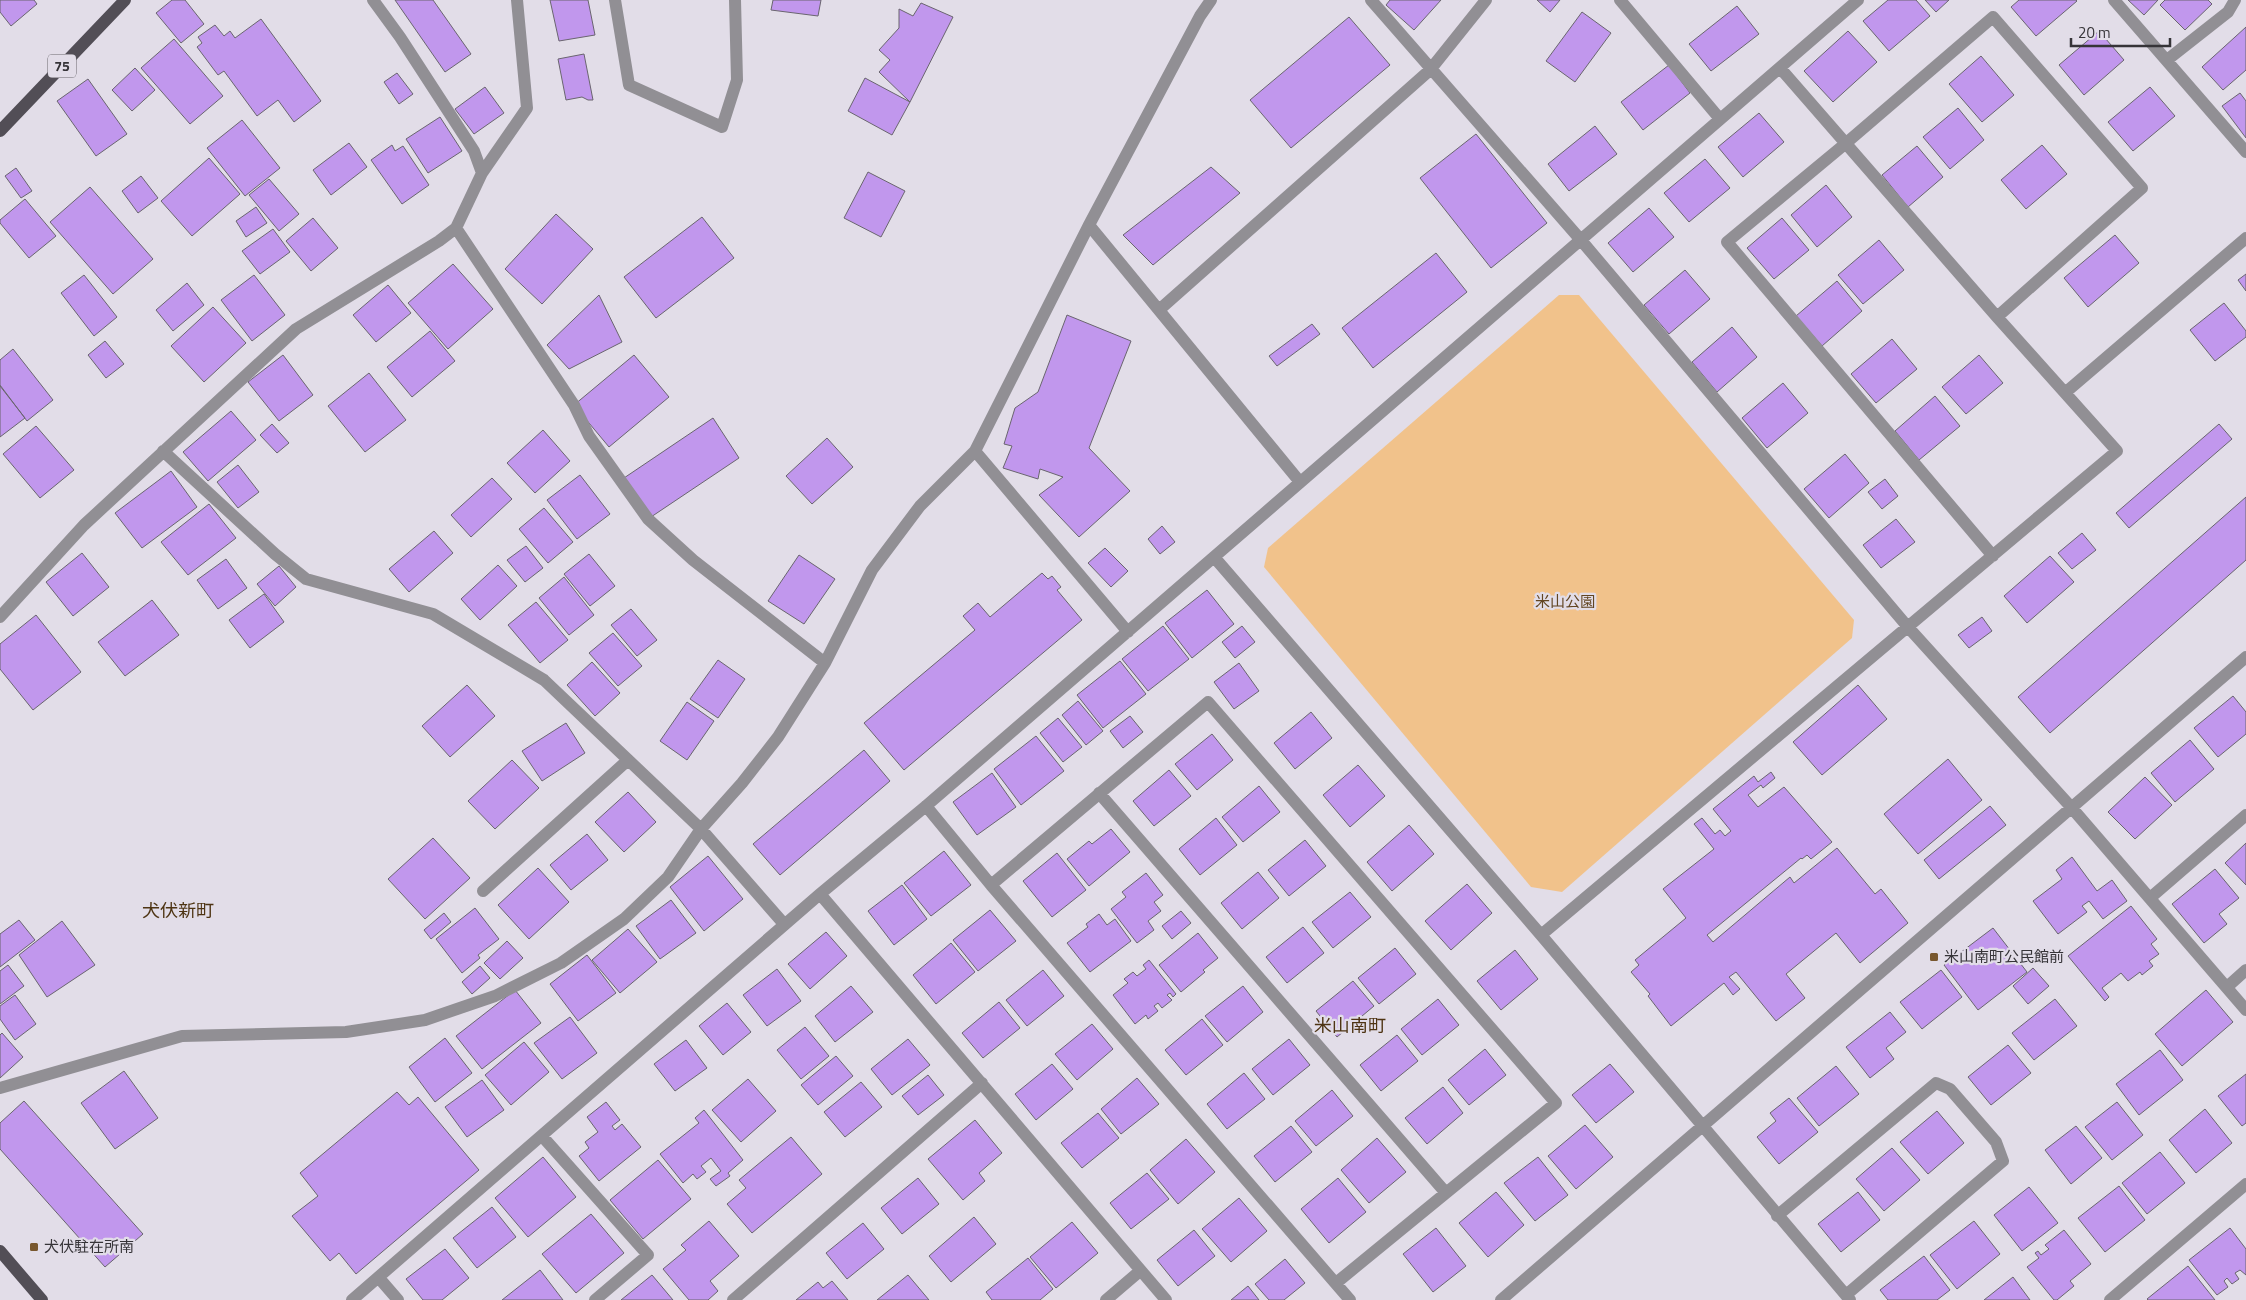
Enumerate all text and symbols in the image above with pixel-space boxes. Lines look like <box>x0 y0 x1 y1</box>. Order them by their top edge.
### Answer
scale bar <box>2071 15 2170 47</box>
text: 20 m <box>2078 21 2111 44</box>
road number: 75 <box>48 54 76 78</box>
park label: 米山公園 <box>1535 590 1595 613</box>
district label: 犬伏新町 <box>142 897 214 924</box>
place label: 米山南町公民館前 <box>1944 945 2064 968</box>
marker: 米山南町公民館前 <box>1928 951 1940 963</box>
district label: 米山南町 <box>1314 1012 1386 1039</box>
place label: 犬伏駐在所南 <box>44 1235 134 1258</box>
marker: 犬伏駐在所南 <box>28 1241 40 1253</box>

